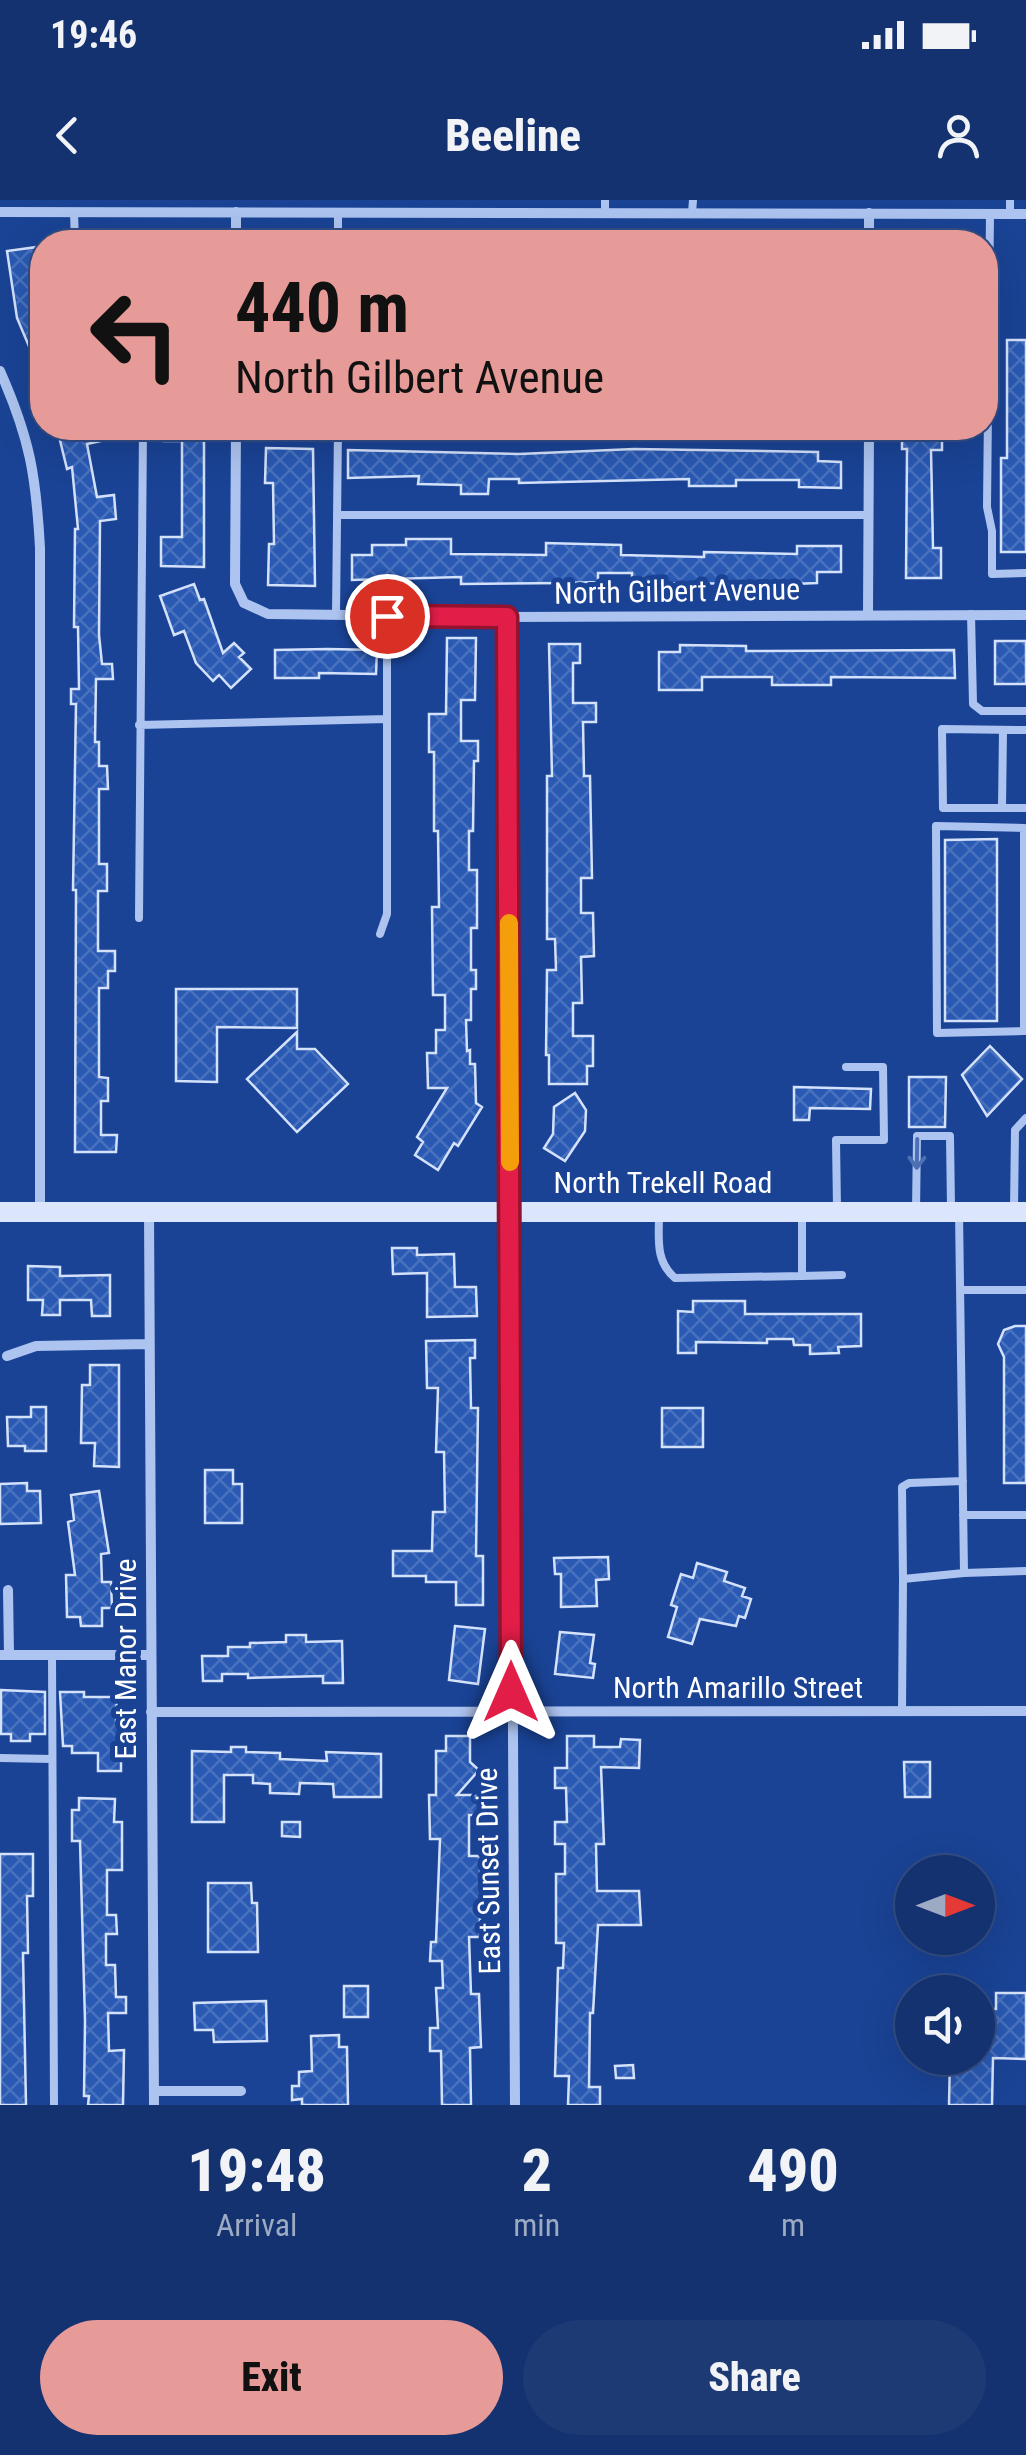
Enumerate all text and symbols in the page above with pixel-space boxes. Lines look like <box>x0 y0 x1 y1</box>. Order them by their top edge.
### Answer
text: 19:46 <box>50 13 137 57</box>
icon: back <box>40 108 95 163</box>
icon: person <box>931 108 986 163</box>
text: Beeline <box>445 109 581 162</box>
text: 440 m <box>235 267 409 349</box>
icon: left <box>70 270 200 400</box>
text: North Gilbert Avenue <box>235 351 604 404</box>
street label: North Gilbert Avenue <box>554 571 800 611</box>
pin <box>345 574 430 659</box>
icon: arrive <box>360 589 415 644</box>
one-way arrow <box>908 1138 926 1170</box>
street label: North Trekell Road <box>554 1165 772 1200</box>
street label: East Manor Drive <box>108 1558 143 1760</box>
position arrow <box>459 1640 563 1744</box>
street label: North Amarillo Street <box>613 1670 863 1705</box>
street label: East Sunset Drive <box>469 1767 507 1975</box>
north arrow <box>895 1855 995 1955</box>
map controls <box>895 1855 995 2075</box>
button: sound <box>895 1975 995 2075</box>
text: 19:48 <box>187 2135 326 2206</box>
text: 2 <box>521 2135 552 2206</box>
text: 490 <box>747 2135 839 2206</box>
text: Arrival <box>216 2206 297 2244</box>
text: min <box>513 2206 560 2244</box>
text: m <box>781 2206 805 2244</box>
button: Exit <box>40 2320 503 2435</box>
button: Share <box>523 2320 986 2435</box>

